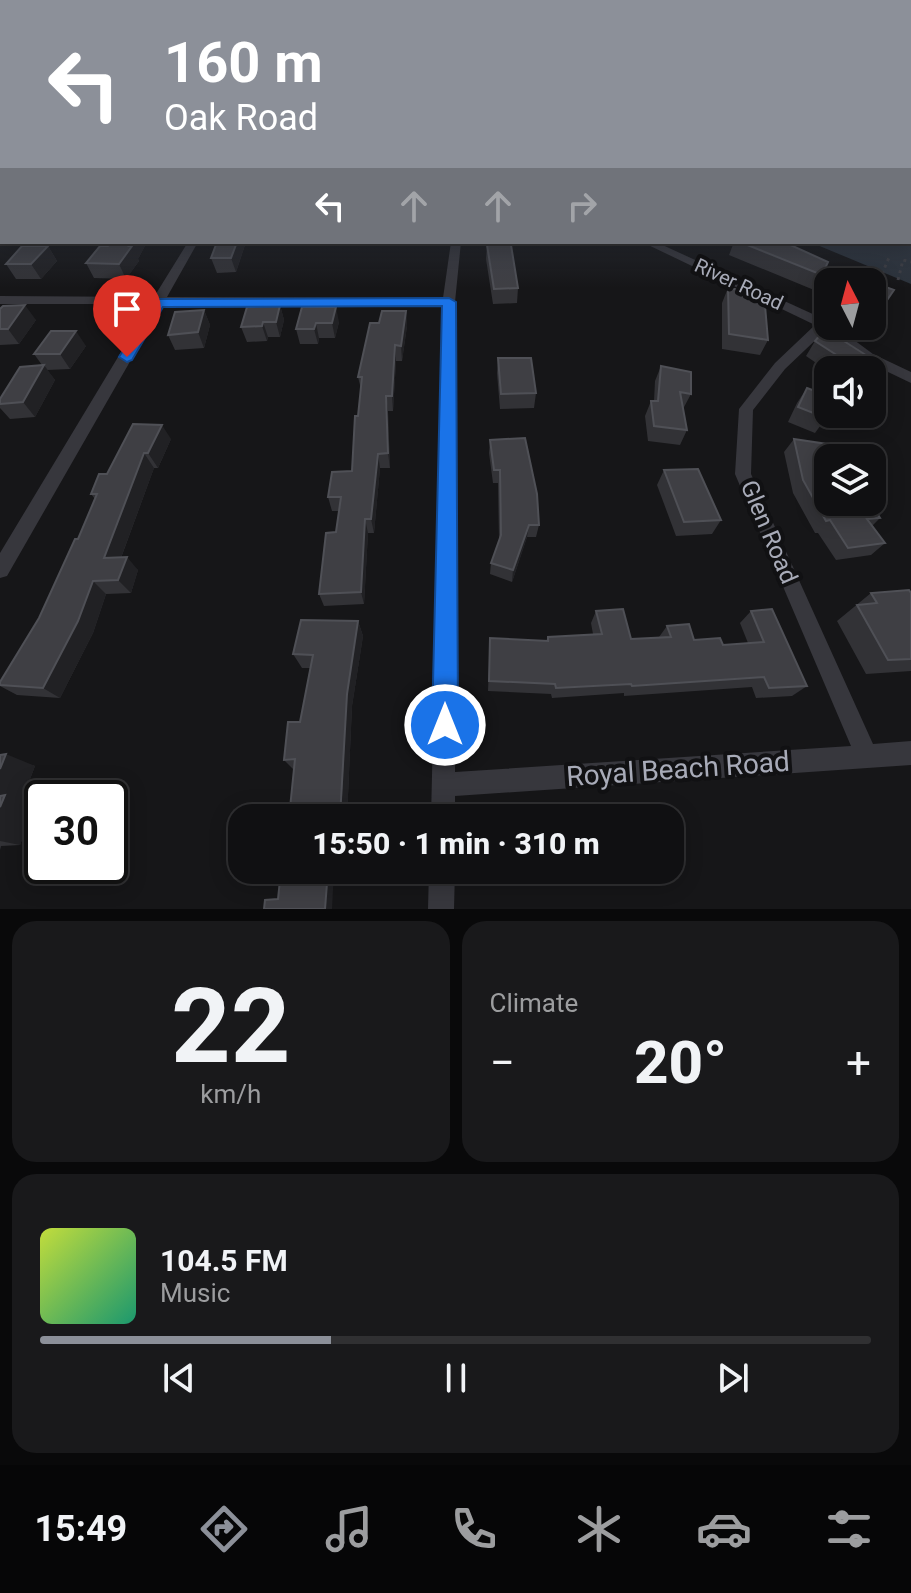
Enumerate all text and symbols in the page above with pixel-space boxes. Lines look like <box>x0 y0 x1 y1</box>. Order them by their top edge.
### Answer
text: 160 m <box>164 30 323 96</box>
icon: left <box>32 32 136 136</box>
text: Oak Road <box>164 97 318 139</box>
icon: left <box>308 184 352 228</box>
icon: ahead <box>392 184 436 228</box>
icon: ahead <box>476 184 520 228</box>
icon: right <box>560 184 604 228</box>
street label: River Road <box>691 253 787 315</box>
north arrow <box>814 268 886 340</box>
map controls <box>814 268 886 516</box>
pin <box>93 275 161 357</box>
icon: arrive <box>105 287 149 331</box>
button: sound <box>814 356 886 428</box>
button: layers <box>814 444 886 516</box>
street label: Glen Road <box>735 476 803 588</box>
position arrow <box>403 683 487 767</box>
street label: Royal Beach Road <box>565 745 791 793</box>
speed limit sign: 30 <box>24 780 128 884</box>
text: 15:50 · 1 min · 310 m <box>312 826 600 861</box>
text: 22 <box>171 966 290 1087</box>
text: Climate <box>490 988 578 1018</box>
text: 20° <box>634 1027 727 1098</box>
text: − <box>490 1037 515 1089</box>
text: + <box>846 1037 871 1089</box>
text: km/h <box>200 1079 261 1109</box>
text: 104.5 FM <box>160 1243 288 1278</box>
text: Music <box>160 1278 230 1308</box>
icon: previous <box>157 1356 201 1400</box>
icon: pause <box>434 1356 478 1400</box>
icon: next <box>711 1356 755 1400</box>
icon: directions <box>196 1501 252 1557</box>
icon: music <box>321 1501 377 1557</box>
icon: phone <box>446 1501 502 1557</box>
icon: climate <box>571 1501 627 1557</box>
icon: car <box>696 1501 752 1557</box>
icon: filters <box>821 1501 877 1557</box>
text: 15:49 <box>34 1508 127 1550</box>

